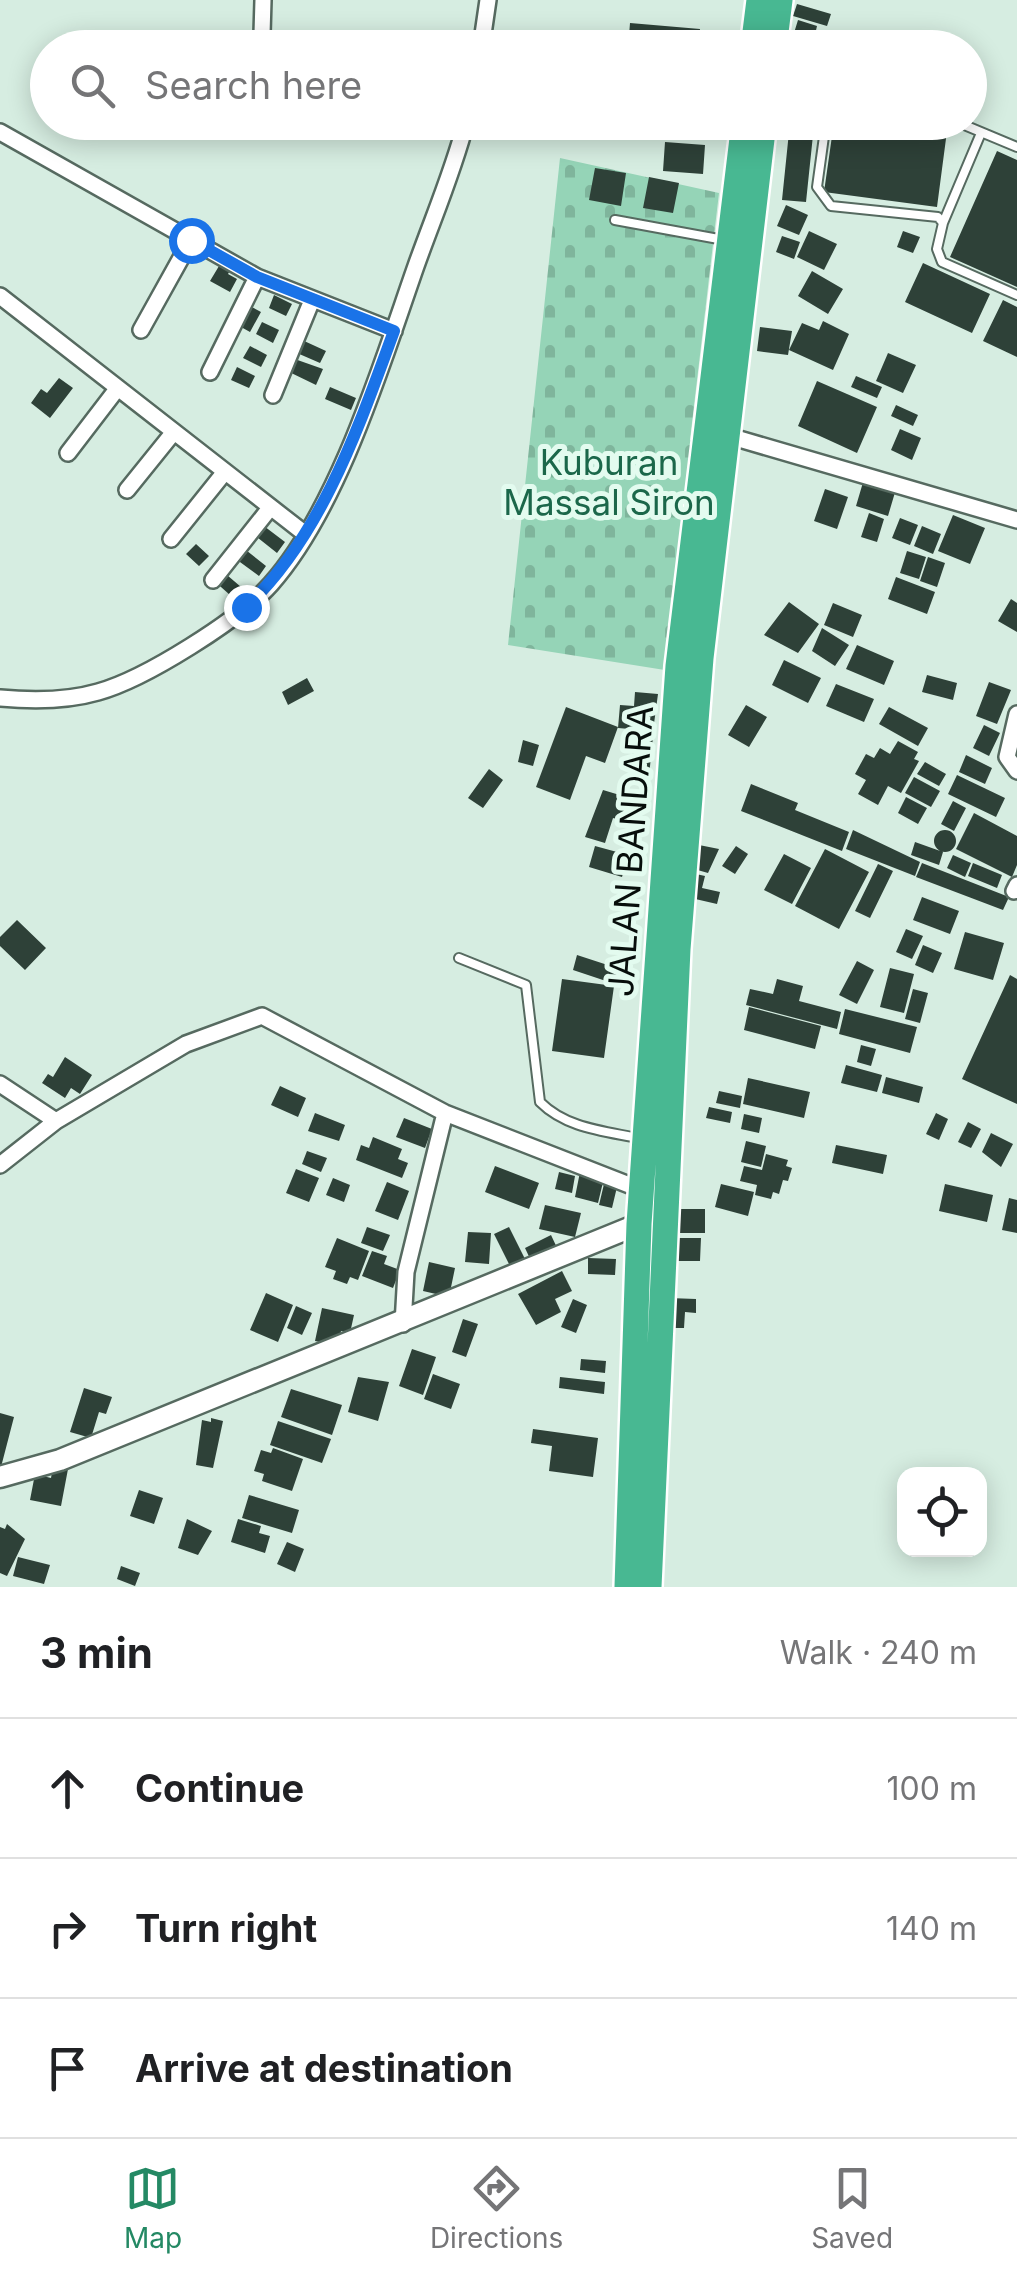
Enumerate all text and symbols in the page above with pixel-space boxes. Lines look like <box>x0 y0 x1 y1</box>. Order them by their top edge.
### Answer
search box <box>30 30 987 140</box>
icon: search <box>65 58 120 113</box>
text: Search here <box>145 62 362 108</box>
route start <box>169 218 215 264</box>
park label: Kuburan Massal Siron <box>503 441 715 523</box>
route end <box>224 585 270 631</box>
street label: JALAN BANDARA <box>599 704 661 998</box>
map controls <box>897 1467 987 1557</box>
button: locate <box>897 1467 987 1557</box>
text: 3 min <box>40 1627 153 1678</box>
text: Walk · 240 m <box>780 1633 977 1672</box>
icon: ahead <box>40 1761 95 1816</box>
text: Continue <box>135 1765 304 1811</box>
text: 100 m <box>887 1769 977 1808</box>
icon: right <box>40 1901 95 1956</box>
text: Turn right <box>135 1905 317 1951</box>
text: 140 m <box>886 1909 977 1948</box>
icon: arrive <box>40 2041 95 2096</box>
text: Arrive at destination <box>135 2045 513 2091</box>
tab: Map <box>124 2161 182 2255</box>
tab: Directions <box>430 2161 563 2255</box>
tab: Saved <box>811 2161 893 2255</box>

